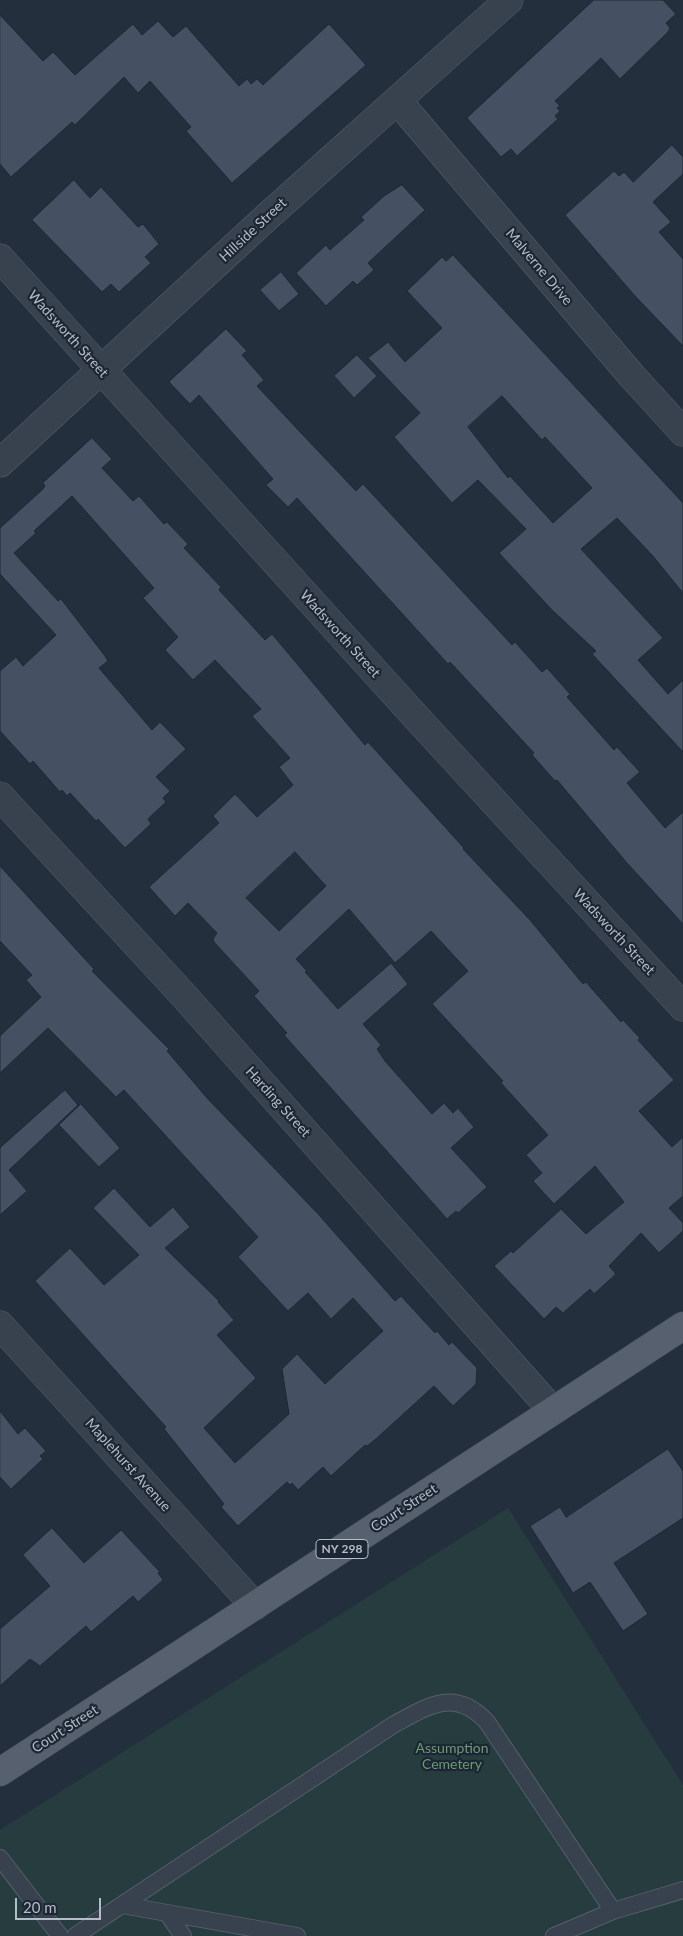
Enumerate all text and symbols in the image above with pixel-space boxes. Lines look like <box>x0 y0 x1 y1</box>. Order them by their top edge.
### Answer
street label: Hillside Street <box>216 195 290 265</box>
street label: Malverne Drive <box>502 225 576 309</box>
street label: Wadsworth Street <box>24 287 112 381</box>
street label: Wadsworth Street <box>296 587 384 681</box>
street label: Wadsworth Street <box>570 885 658 979</box>
street label: Harding Street <box>242 1063 314 1141</box>
street label: Maplehurst Avenue <box>82 1415 174 1515</box>
street label: Court Street <box>368 1480 440 1536</box>
road number: NY 298 <box>316 1540 368 1558</box>
street label: Court Street <box>29 1701 101 1757</box>
park label: Assumption Cemetery <box>415 1740 489 1772</box>
scale bar <box>18 1888 104 1920</box>
text: 20 m <box>23 1898 57 1916</box>

